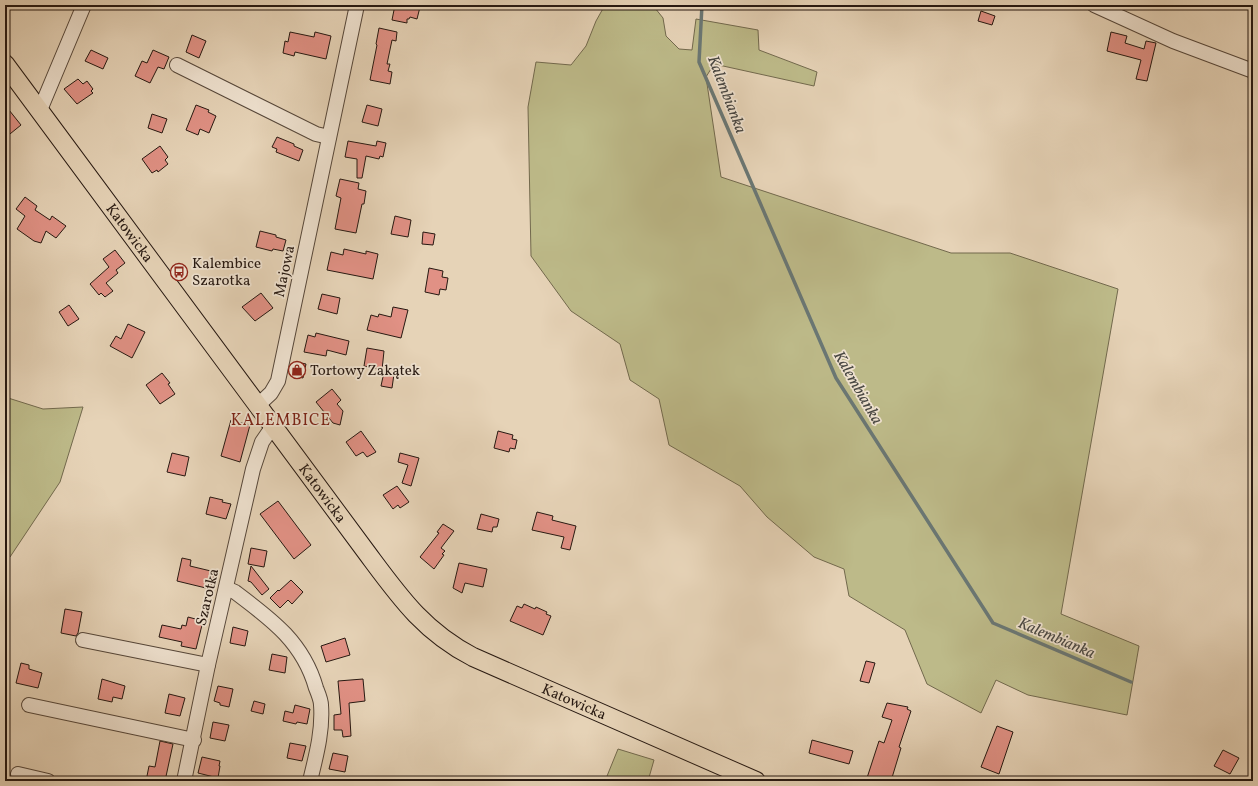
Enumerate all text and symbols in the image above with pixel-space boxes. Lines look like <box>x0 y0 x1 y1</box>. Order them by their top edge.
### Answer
water label: Kalembianka <box>701 53 751 137</box>
street label: Katowicka <box>100 200 158 267</box>
street label: Majowa <box>270 243 301 299</box>
place label: Kalembice Szarotka <box>192 254 261 292</box>
bus stop icon: Kalembice Szarotka <box>169 262 189 282</box>
water label: Kalembianka <box>827 347 887 429</box>
shop icon: Tortowy Zakątek <box>287 360 307 380</box>
place label: Tortowy Zakątek <box>310 361 420 382</box>
district label: KALEMBICE <box>231 410 331 432</box>
street label: Katowicka <box>293 460 350 528</box>
street label: Szarotka <box>192 566 225 628</box>
water label: Kalembianka <box>1014 613 1098 665</box>
street label: Katowicka <box>538 679 609 726</box>

